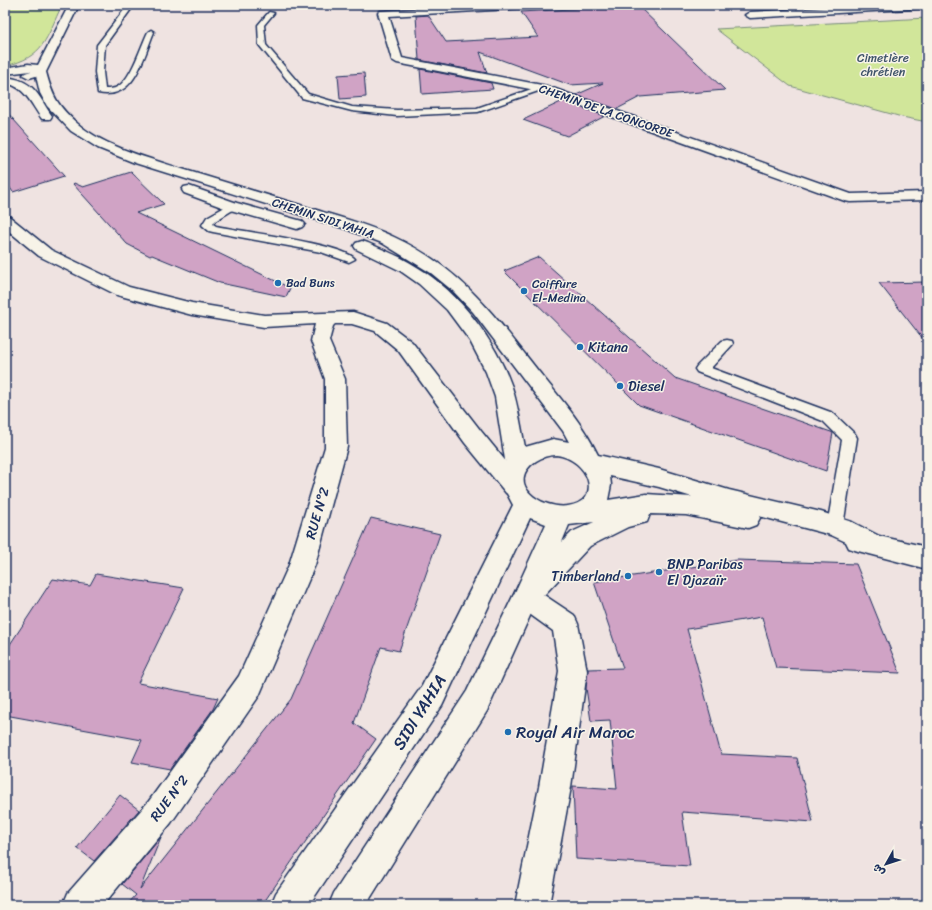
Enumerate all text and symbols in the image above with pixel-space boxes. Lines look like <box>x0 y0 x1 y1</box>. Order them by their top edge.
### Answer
park label: Cimetière chrétien <box>857 47 909 83</box>
street label: CHEMIN DE LA CONCORDE <box>536 78 677 145</box>
street label: CHEMIN SIDI YAHIA <box>269 191 377 245</box>
place label: Bad Buns <box>286 272 335 294</box>
place label: Coiffure El-Medina <box>532 273 586 309</box>
marker: Bad Buns <box>273 278 283 288</box>
marker: Coiffure El-Medina <box>519 286 529 296</box>
place label: Kitana <box>588 335 628 360</box>
marker: Kitana <box>575 342 585 352</box>
place label: Diesel <box>628 374 666 399</box>
marker: Diesel <box>615 381 625 391</box>
street label: RUE N°2 <box>298 484 337 542</box>
place label: BNP Paribas El Djazaïr <box>667 552 743 593</box>
place label: Timberland <box>551 564 622 589</box>
marker: BNP Paribas El Djazaïr <box>654 567 664 577</box>
marker: Timberland <box>623 571 633 581</box>
street label: SIDI YAHIA <box>384 668 454 756</box>
place label: Royal Air Maroc <box>516 717 635 747</box>
marker: Royal Air Maroc <box>503 727 513 737</box>
street label: RUE N°2 <box>143 770 195 827</box>
north arrow <box>866 844 906 884</box>
text: ش <box>867 859 890 881</box>

